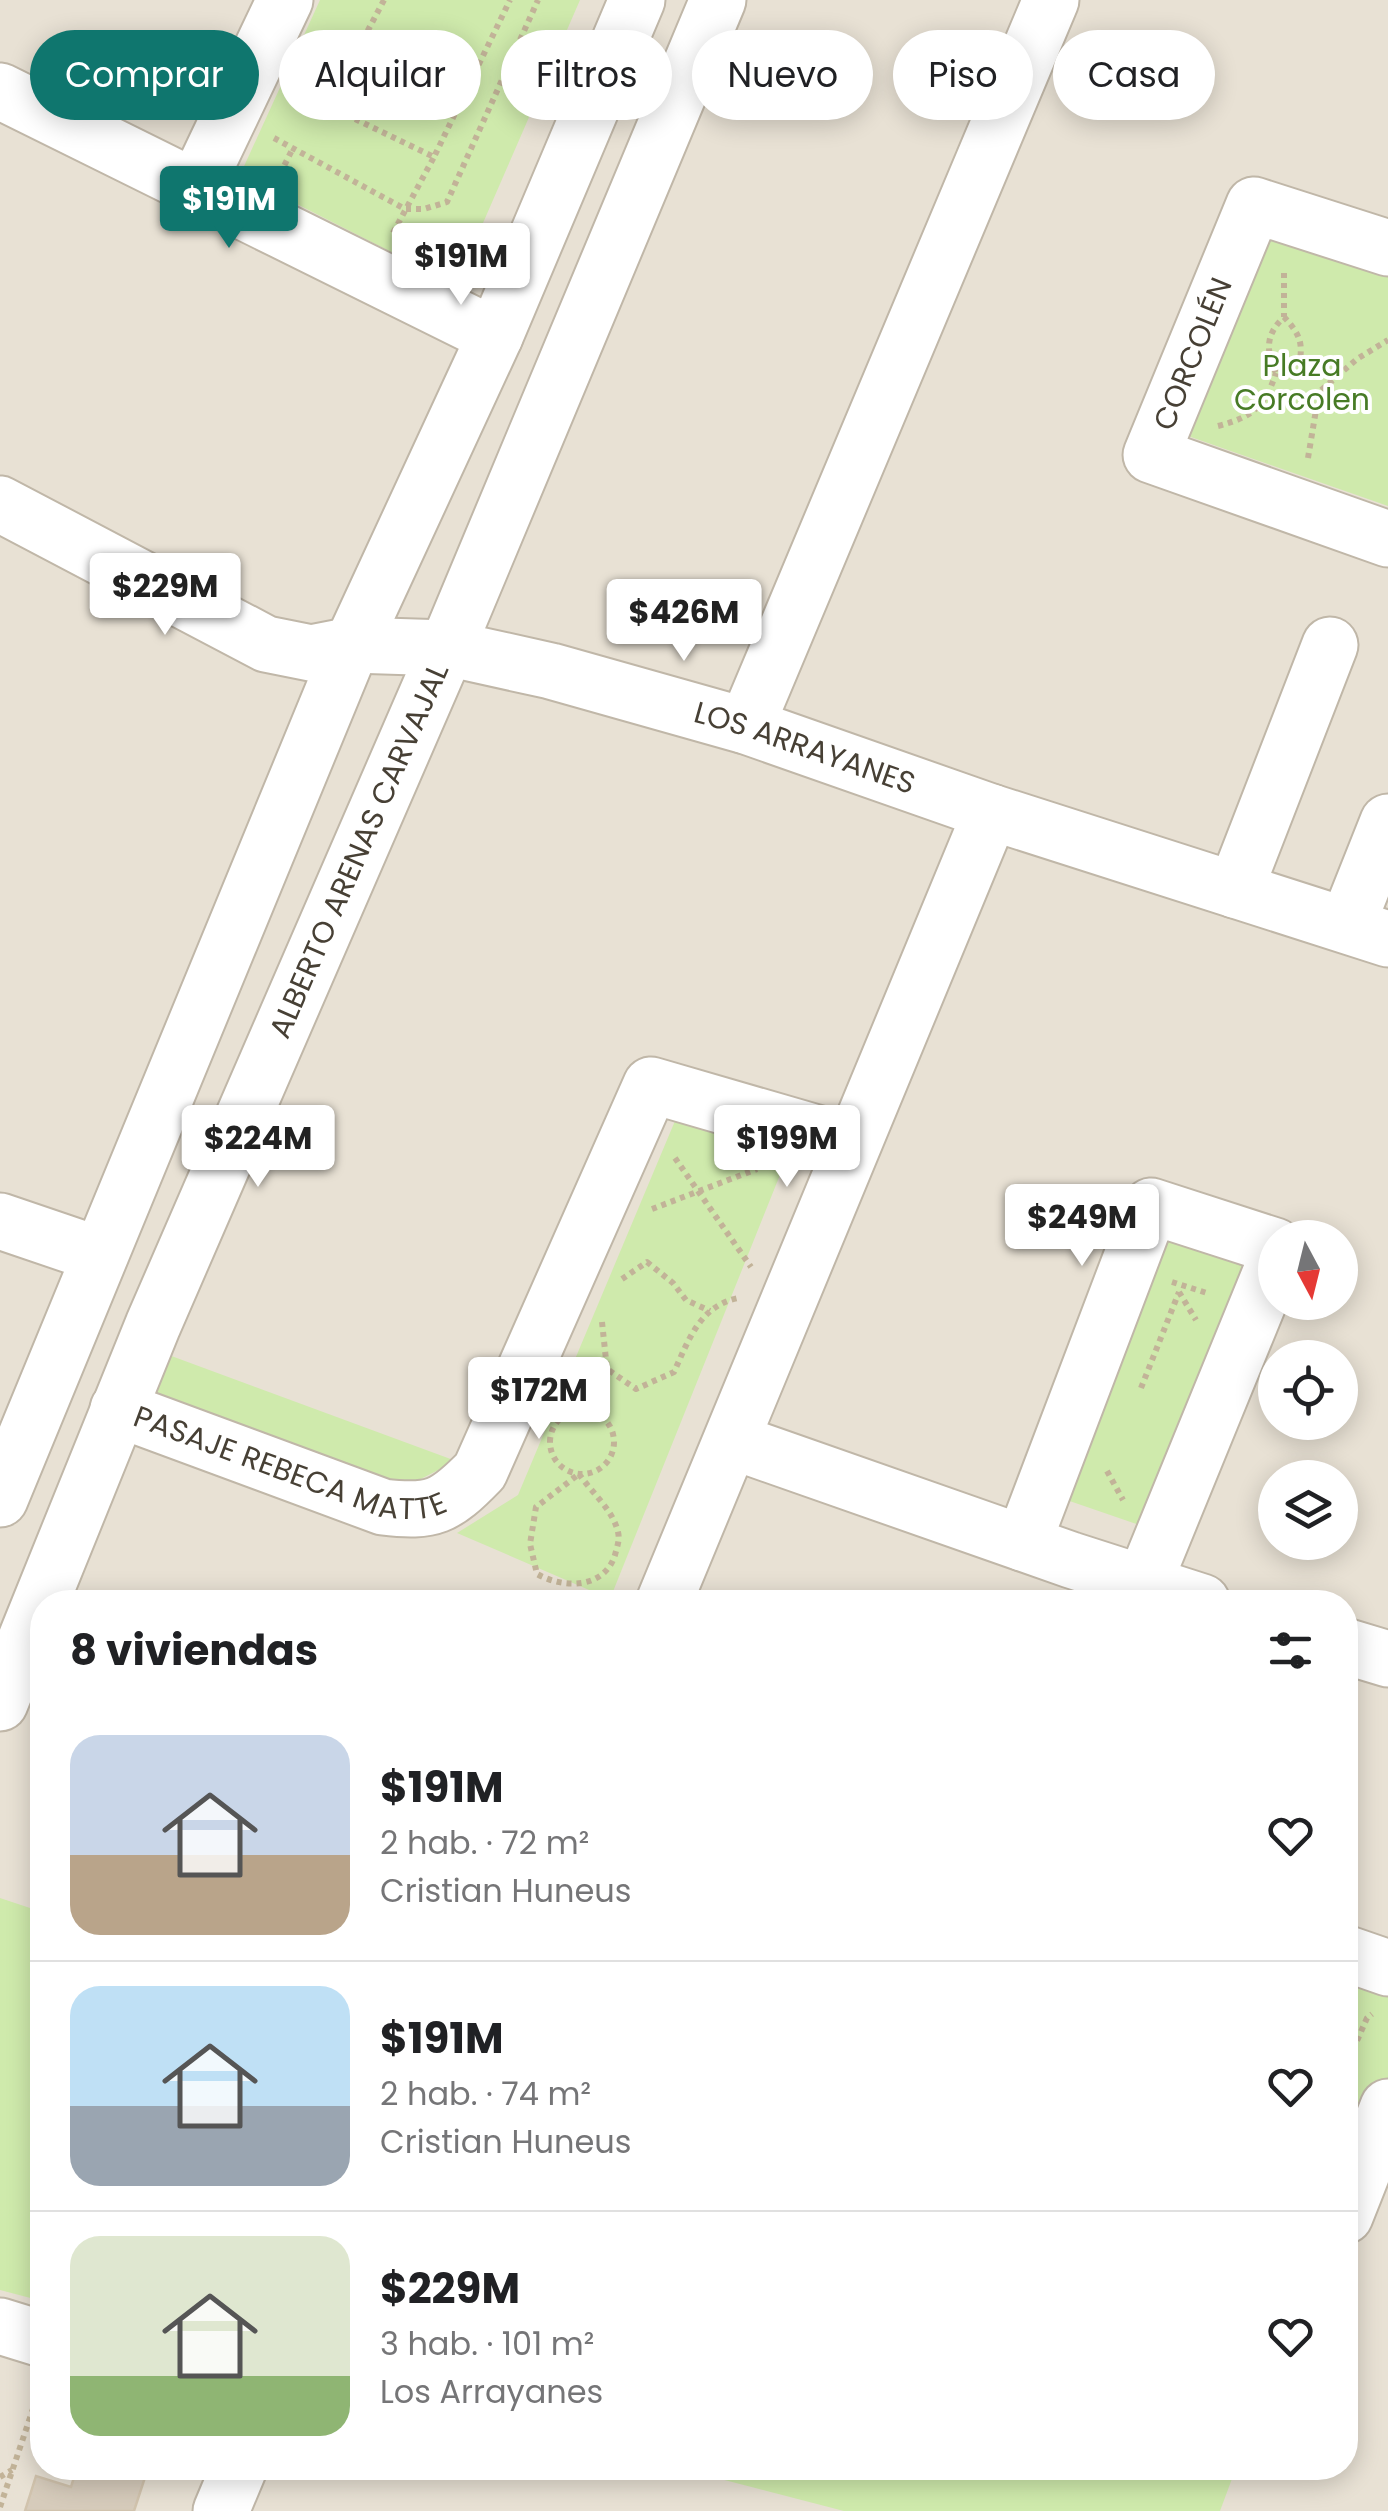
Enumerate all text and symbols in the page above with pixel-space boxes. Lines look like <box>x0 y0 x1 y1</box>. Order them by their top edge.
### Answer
chip: Comprar <box>30 30 259 120</box>
chip: Alquilar <box>279 30 481 120</box>
chip: Filtros <box>501 30 672 120</box>
chip: Nuevo <box>692 30 873 120</box>
chip: Piso <box>893 30 1033 120</box>
chip: Casa <box>1053 30 1215 120</box>
pin: $191M <box>159 166 299 251</box>
text: $191M <box>182 176 276 221</box>
pin: $191M <box>391 223 531 308</box>
text: $191M <box>414 233 508 278</box>
street label: CORCOLÉN <box>1142 271 1243 437</box>
park label: Plaza Corcolen <box>1234 344 1370 421</box>
pin: $229M <box>95 553 235 638</box>
text: $229M <box>112 563 218 608</box>
pin: $426M <box>614 579 754 664</box>
text: $426M <box>629 589 739 634</box>
street label: ALBERTO ARENAS CARVAJAL <box>258 656 459 1045</box>
street label: LOS ARRAYANES <box>689 690 921 805</box>
pin: $224M <box>188 1105 328 1190</box>
pin: $199M <box>717 1105 857 1190</box>
text: $224M <box>204 1115 312 1160</box>
text: $199M <box>736 1115 838 1160</box>
pin: $249M <box>1012 1184 1152 1269</box>
text: $249M <box>1027 1194 1137 1239</box>
north arrow <box>1258 1220 1358 1320</box>
map controls <box>1258 1220 1358 1560</box>
button: locate <box>1258 1340 1358 1440</box>
pin: $172M <box>469 1357 609 1442</box>
text: $172M <box>490 1367 588 1412</box>
street label: PASAJE REBECA MATTE <box>128 1395 453 1530</box>
button: layers <box>1258 1460 1358 1560</box>
text: 8 viviendas <box>70 1621 318 1680</box>
icon: filters <box>1263 1623 1318 1678</box>
text: $191M <box>380 1758 504 1817</box>
icon: home <box>150 1775 270 1895</box>
icon: heart <box>1263 1808 1318 1863</box>
text: 2 hab. · 72 m² <box>380 1820 589 1865</box>
text: Cristian Huneus <box>380 1868 632 1913</box>
text: $191M <box>380 2009 504 2068</box>
icon: home <box>150 2026 270 2146</box>
icon: heart <box>1263 2059 1318 2114</box>
text: 2 hab. · 74 m² <box>380 2071 591 2116</box>
text: Cristian Huneus <box>380 2119 632 2164</box>
text: $229M <box>380 2259 520 2318</box>
icon: home <box>150 2276 270 2396</box>
icon: heart <box>1263 2309 1318 2364</box>
text: 3 hab. · 101 m² <box>380 2321 594 2366</box>
text: Los Arrayanes <box>380 2369 603 2414</box>

